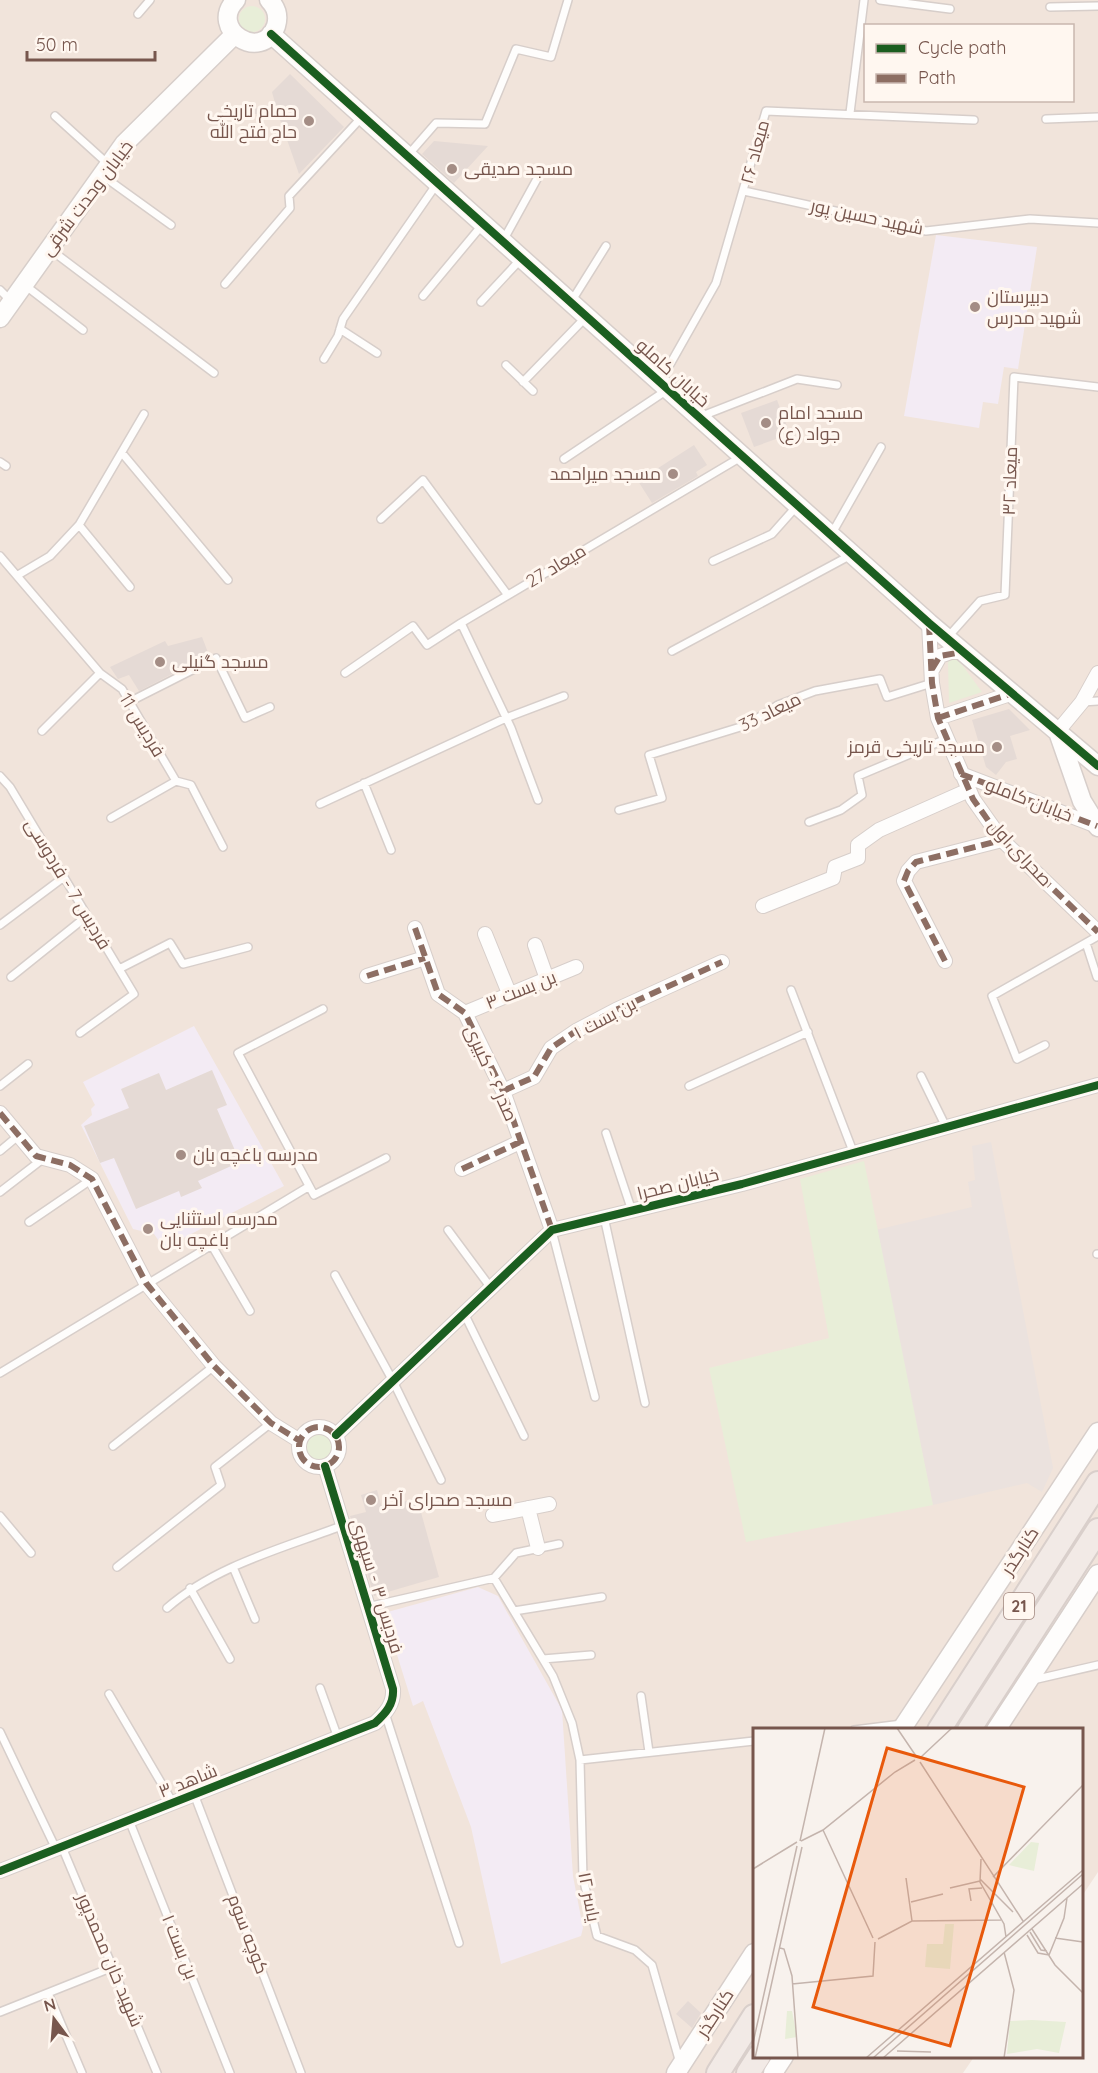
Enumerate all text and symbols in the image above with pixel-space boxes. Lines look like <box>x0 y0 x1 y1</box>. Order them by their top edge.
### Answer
scale bar <box>27 24 154 62</box>
legend <box>864 24 1074 102</box>
text: 50 m <box>36 33 78 56</box>
text: Cycle path <box>918 36 1006 59</box>
text: Path <box>918 66 956 89</box>
place label: حمام تاریخی حاج فتح الله <box>207 99 297 144</box>
marker: حمام تاریخی حاج فتح الله <box>302 114 316 128</box>
street label: میعاد ۲۶ <box>735 117 774 186</box>
street label: خیابان وحدت شرقی <box>35 135 138 260</box>
place label: مسجد صدیقی <box>464 157 573 180</box>
marker: مسجد صدیقی <box>445 162 459 176</box>
street label: شهید حسین پور <box>807 193 926 241</box>
place label: دبیرستان شهید مدرس <box>987 285 1081 329</box>
marker: دبیرستان شهید مدرس <box>968 300 982 314</box>
street label: خیابان کاملو <box>632 333 715 412</box>
place label: مسجد امام جواد (ع) <box>778 401 863 446</box>
marker: مسجد امام جواد (ع) <box>759 416 773 430</box>
street label: میعاد ۳۲ <box>997 446 1022 516</box>
place label: مسجد میراحمد <box>550 462 661 485</box>
marker: مسجد میراحمد <box>666 467 680 481</box>
street label: میعاد 27 <box>521 539 590 592</box>
place label: مسجد گنیلی <box>172 650 269 673</box>
marker: مسجد گنیلی <box>153 655 167 669</box>
street label: میعاد 33 <box>735 687 805 736</box>
street label: فردیس 11 <box>114 689 170 761</box>
place label: مسجد تاریخی قرمز <box>847 735 985 758</box>
marker: مسجد تاریخی قرمز <box>990 740 1004 754</box>
street label: خیابان کاملو <box>982 772 1076 827</box>
street label: فردیس 7 - فردوسی <box>20 814 117 953</box>
street label: صحرای اول <box>983 814 1057 891</box>
street label: بن بست ۳ <box>482 965 560 1014</box>
street label: بن بست ۱ <box>569 991 640 1044</box>
street label: صدر ۶ - کبیری <box>460 1021 523 1124</box>
place label: مدرسه باغچه بان <box>193 1143 318 1167</box>
marker: مدرسه باغچه بان <box>174 1148 188 1162</box>
street label: خیابان صحرا <box>635 1162 721 1205</box>
place label: مدرسه استثنایی باغچه بان <box>160 1207 278 1252</box>
marker: مدرسه استثنایی باغچه بان <box>141 1222 155 1236</box>
place label: مسجد صحرای آخر <box>382 1488 513 1511</box>
marker: مسجد صحرای آخر <box>364 1493 378 1507</box>
street label: فردیس ۳ - سپهری <box>346 1516 409 1656</box>
street label: کنارگذر <box>995 1522 1044 1580</box>
road number: 21 <box>1004 1593 1034 1619</box>
inset map <box>753 1728 1083 2058</box>
street label: شاهد ۳ <box>155 1758 221 1803</box>
street label: یاسر ۱۲ <box>573 1870 606 1924</box>
street label: شهید خان محمدپور <box>71 1889 149 2030</box>
street label: کوچه سوم <box>222 1891 274 1977</box>
street label: بن بست ۱ <box>157 1911 204 1983</box>
street label: کنارگذر <box>690 1984 739 2042</box>
north arrow <box>24 1989 84 2049</box>
text: N <box>41 1993 58 2016</box>

